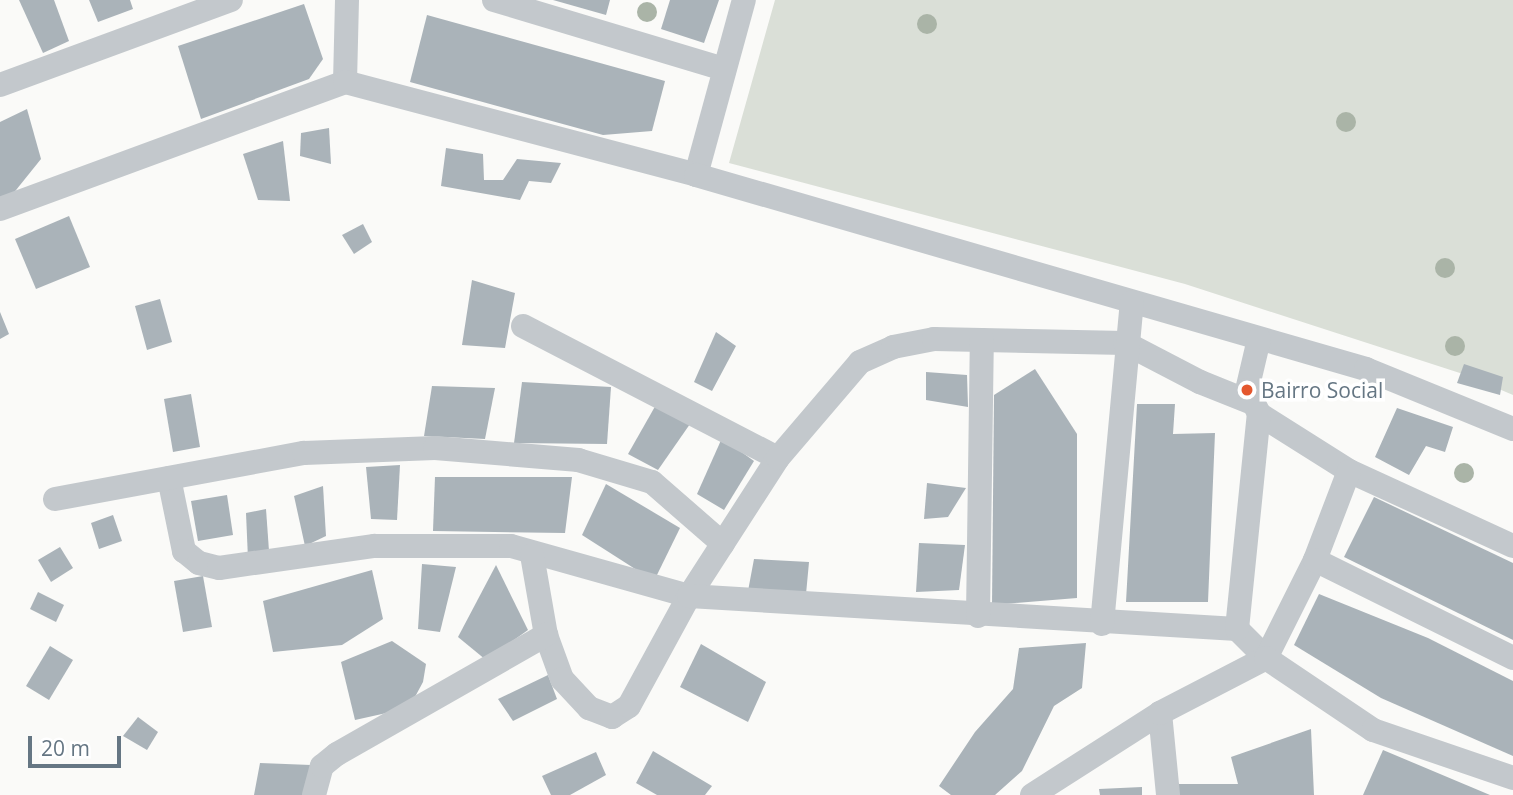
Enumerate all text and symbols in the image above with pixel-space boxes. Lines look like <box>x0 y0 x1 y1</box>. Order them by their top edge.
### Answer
place label: Bairro Social <box>1261 377 1383 403</box>
marker: Bairro Social <box>1239 382 1255 398</box>
scale bar <box>32 722 124 766</box>
text: 20 m <box>41 734 90 762</box>

